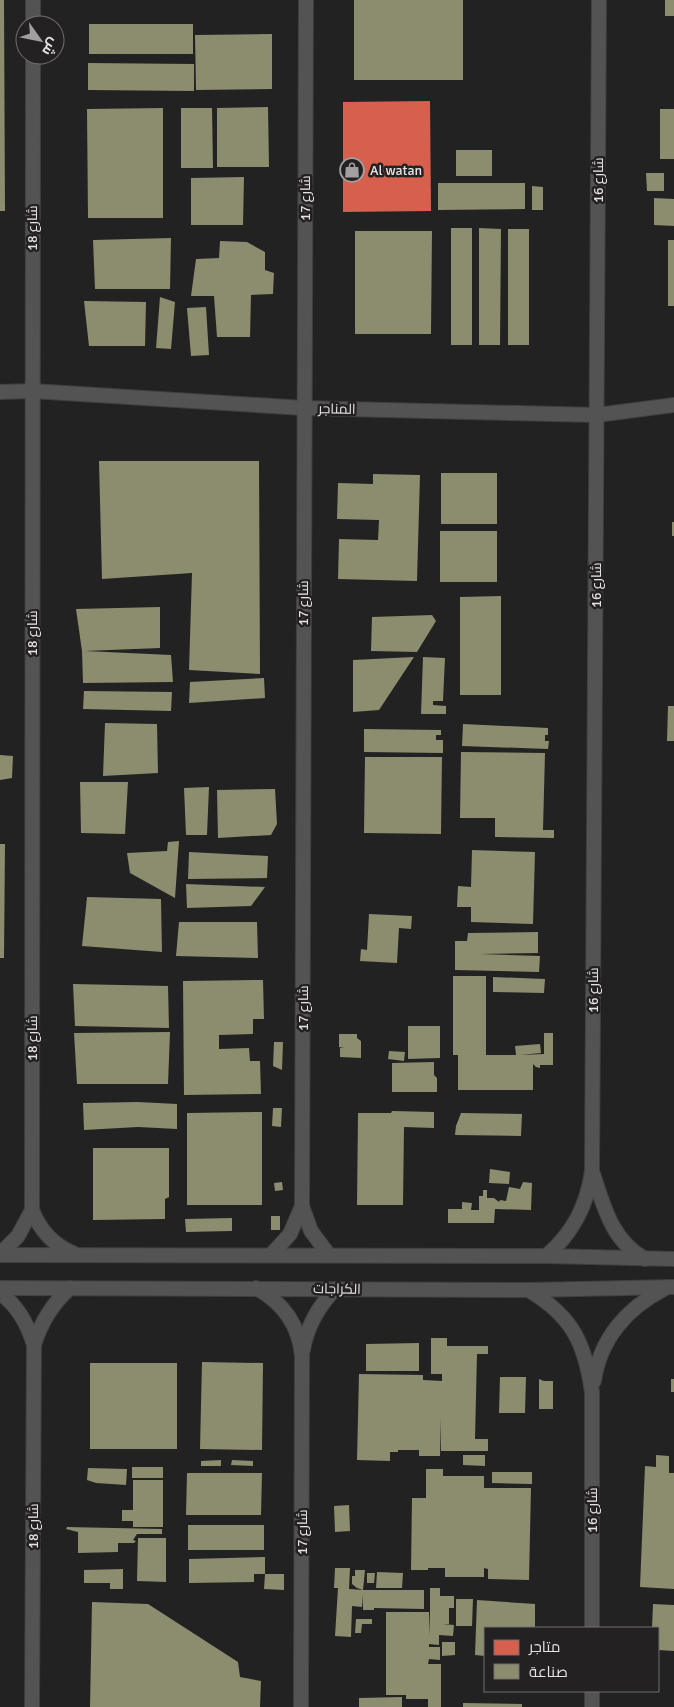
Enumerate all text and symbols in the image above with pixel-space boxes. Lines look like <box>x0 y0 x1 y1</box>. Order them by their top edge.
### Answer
north arrow <box>15 15 65 65</box>
text: ش <box>38 35 63 59</box>
shop icon: Al watan <box>339 157 365 183</box>
street label: شارع 16 <box>590 157 607 203</box>
place label: Al watan <box>370 162 422 179</box>
street label: شارع 17 <box>297 175 314 221</box>
street label: شارع 18 <box>24 205 41 251</box>
street label: المناجر <box>317 400 356 418</box>
street label: شارع 16 <box>588 562 605 608</box>
street label: شارع 17 <box>295 580 312 626</box>
street label: شارع 18 <box>24 610 41 656</box>
street label: شارع 16 <box>585 967 602 1013</box>
street label: شارع 17 <box>295 985 312 1031</box>
street label: شارع 18 <box>24 1015 41 1061</box>
street label: الكراجات <box>313 1280 361 1298</box>
street label: شارع 16 <box>584 1487 601 1533</box>
street label: شارع 18 <box>25 1503 42 1549</box>
street label: شارع 17 <box>294 1509 311 1555</box>
legend <box>484 1627 659 1692</box>
text: متاجر <box>528 1638 560 1656</box>
text: صناعة <box>529 1663 568 1681</box>

